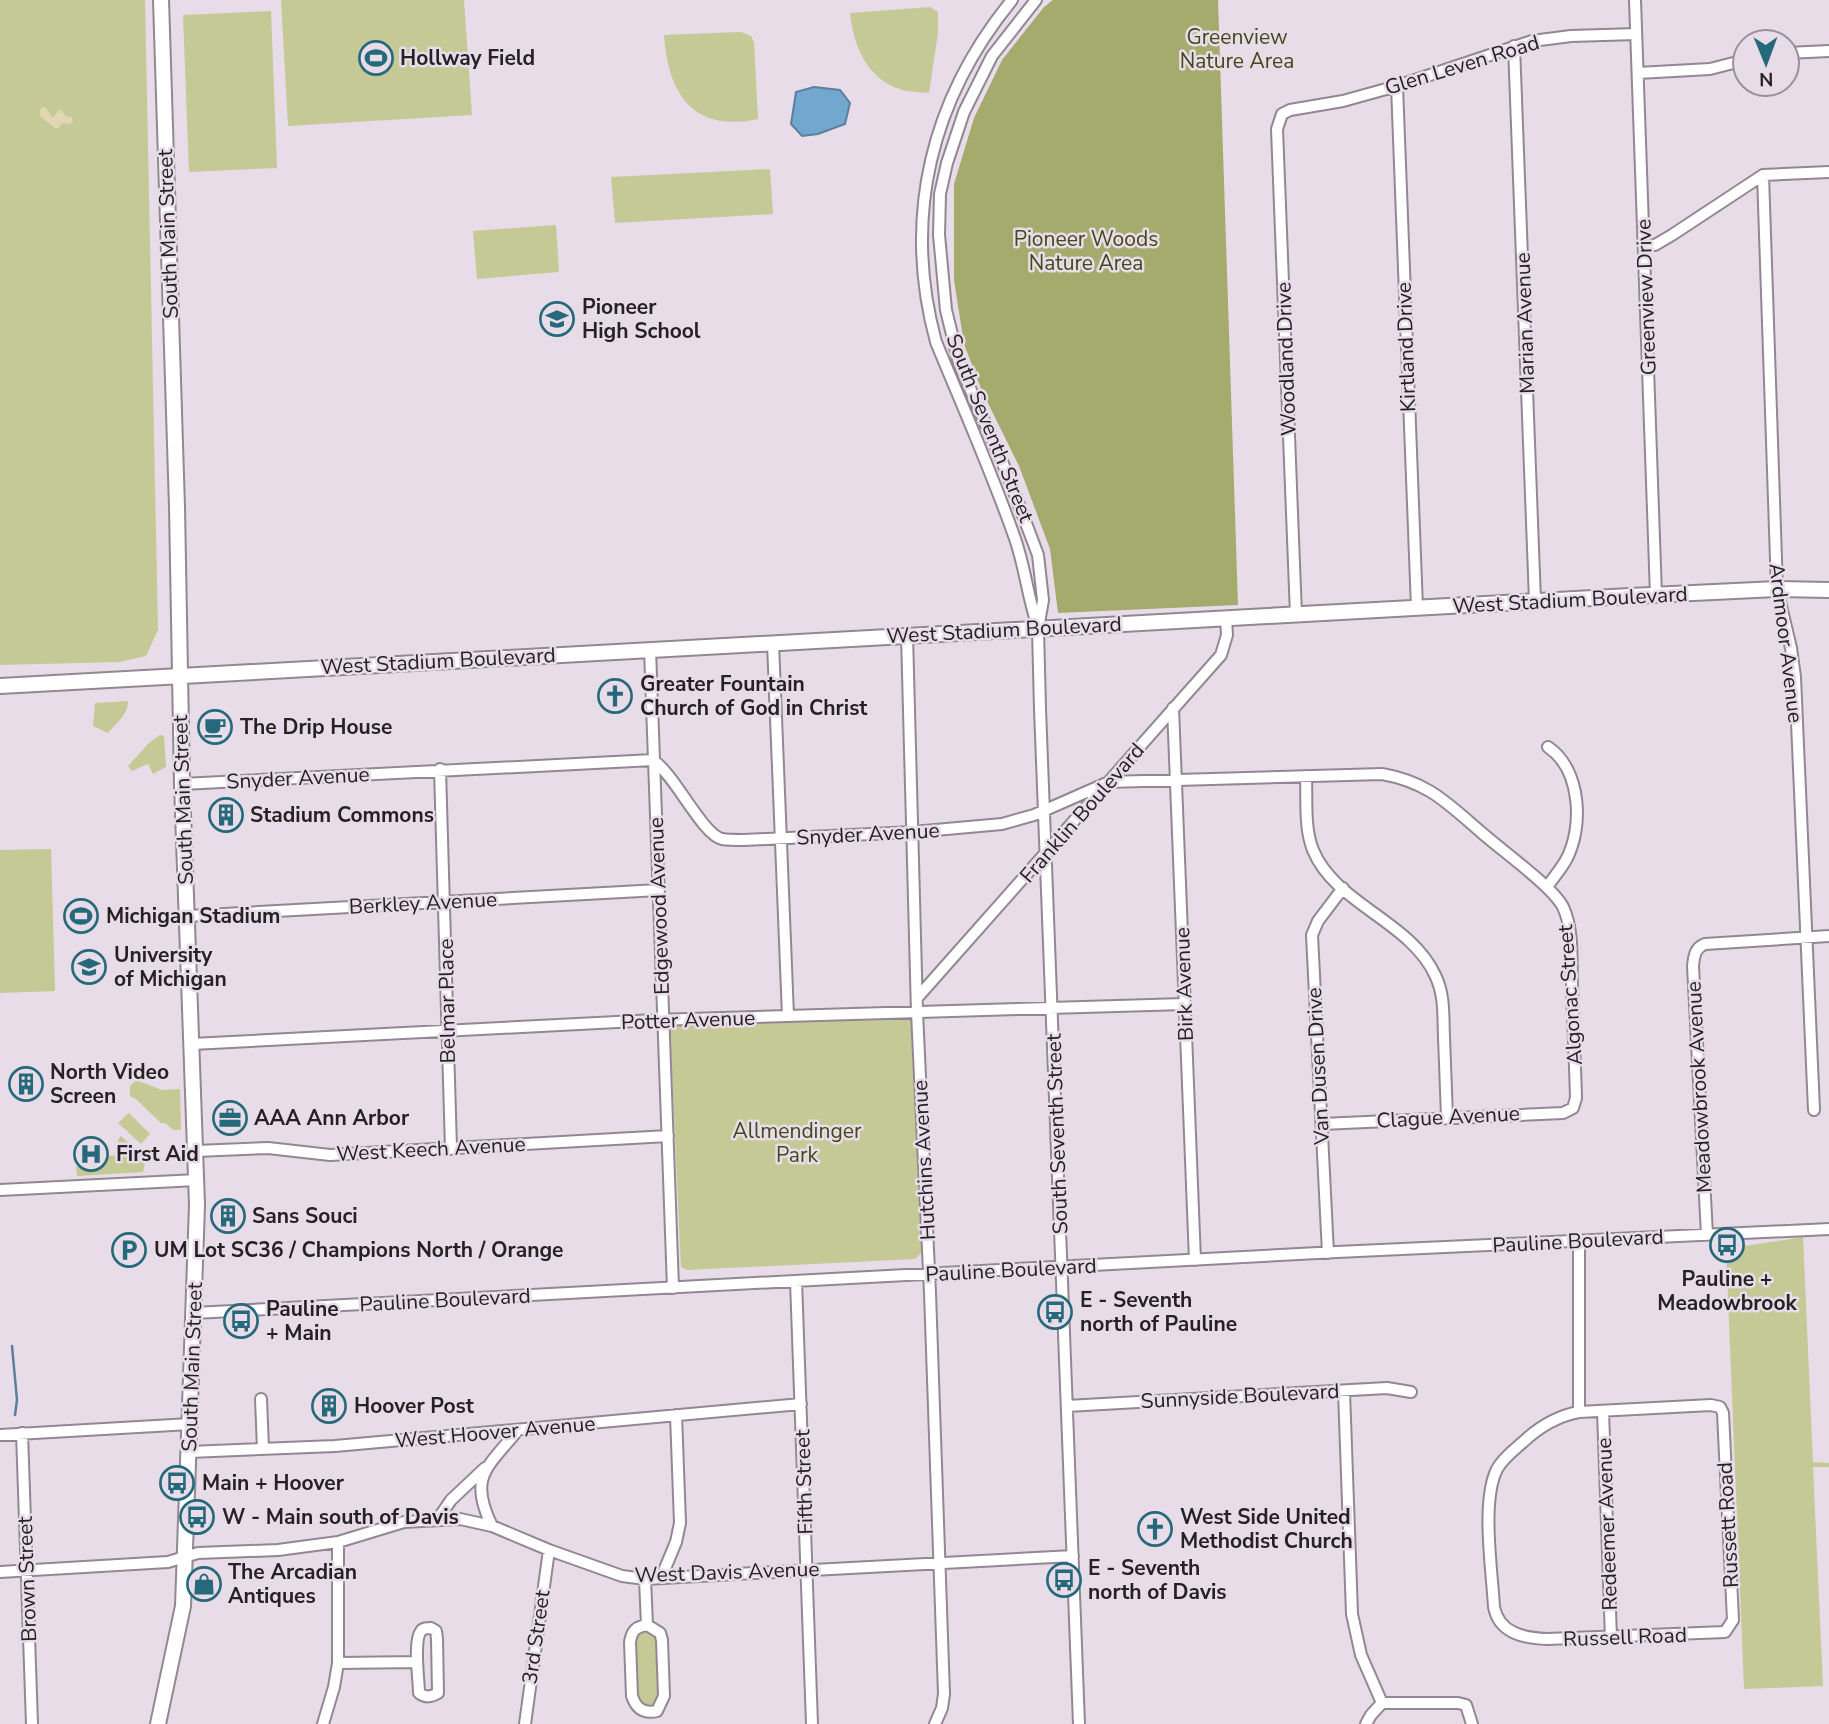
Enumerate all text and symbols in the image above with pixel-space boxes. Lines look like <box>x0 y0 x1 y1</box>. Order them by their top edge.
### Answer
park label: Greenview Nature Area <box>1180 23 1294 75</box>
street label: Glen Leven Road <box>1381 28 1543 102</box>
north arrow <box>1731 28 1801 98</box>
sports icon: Hollway Field <box>357 39 395 77</box>
place label: Hollway Field <box>400 44 535 72</box>
text: N <box>1759 66 1774 92</box>
street label: South Main Street <box>151 148 185 319</box>
street label: Greenview Drive <box>1629 218 1663 376</box>
park label: Pioneer Woods Nature Area <box>1014 225 1158 277</box>
street label: Marian Avenue <box>1509 252 1541 394</box>
street label: Woodland Drive <box>1269 281 1303 437</box>
street label: Kirtland Drive <box>1390 281 1422 413</box>
place label: Pioneer High School <box>582 293 701 345</box>
school or university icon: Pioneer High School <box>538 300 576 338</box>
street label: South Seventh Street <box>939 330 1041 527</box>
street label: Ardmoor Avenue <box>1762 562 1810 724</box>
street label: West Stadium Boulevard <box>1452 580 1688 620</box>
street label: West Stadium Boulevard <box>886 610 1122 650</box>
street label: West Stadium Boulevard <box>320 641 556 681</box>
place label: Greater Fountain Church of God in Christ <box>640 670 868 722</box>
church icon: Greater Fountain Church of God in Christ <box>596 677 634 715</box>
cafe icon: The Drip House <box>196 708 234 746</box>
place label: The Drip House <box>240 713 392 741</box>
street label: South Main Street <box>166 714 200 885</box>
street label: Franklin Boulevard <box>1013 737 1151 889</box>
street label: Snyder Avenue <box>226 760 370 796</box>
building icon: Stadium Commons <box>207 796 245 834</box>
place label: Stadium Commons <box>250 801 434 829</box>
street label: Snyder Avenue <box>796 816 940 852</box>
street label: Edgewood Avenue <box>642 817 676 995</box>
street label: Berkley Avenue <box>348 885 498 921</box>
sports icon: Michigan Stadium <box>62 897 100 935</box>
place label: Michigan Stadium <box>106 902 281 930</box>
street label: Algonac Street <box>1551 923 1589 1066</box>
street label: Birk Avenue <box>1168 927 1200 1041</box>
street label: Belmar Place <box>432 938 462 1064</box>
place label: University of Michigan <box>114 941 227 993</box>
school or university icon: University of Michigan <box>70 948 108 986</box>
street label: Meadowbrook Avenue <box>1679 980 1719 1194</box>
street label: Van Dusen Drive <box>1300 987 1336 1146</box>
street label: Potter Avenue <box>620 1004 756 1036</box>
street label: South Seventh Street <box>1039 1033 1074 1235</box>
place label: North Video Screen <box>50 1058 169 1110</box>
building icon: North Video Screen <box>7 1065 45 1103</box>
street label: Hutchins Avenue <box>906 1079 942 1241</box>
office icon: AAA Ann Arbor <box>211 1099 249 1137</box>
street label: Clague Avenue <box>1376 1099 1520 1135</box>
place label: AAA Ann Arbor <box>254 1104 410 1132</box>
park label: Allmendinger Park <box>733 1117 862 1169</box>
street label: West Keech Avenue <box>336 1130 526 1168</box>
hospital icon: First Aid <box>72 1135 110 1173</box>
place label: First Aid <box>116 1140 199 1168</box>
building icon: Sans Souci <box>209 1197 247 1235</box>
place label: Sans Souci <box>252 1202 358 1230</box>
street label: Pauline Boulevard <box>1492 1223 1664 1259</box>
bus stop icon: Pauline + Meadowbrook <box>1708 1226 1746 1264</box>
parking icon: UM Lot SC36 / Champions North / Orange <box>110 1231 148 1269</box>
place label: UM Lot SC36 / Champions North / Orange <box>154 1236 563 1264</box>
street label: Pauline Boulevard <box>925 1252 1097 1288</box>
place label: Pauline + Meadowbrook <box>1657 1265 1798 1317</box>
street label: South Main Street <box>175 1281 209 1452</box>
street label: Pauline Boulevard <box>359 1282 531 1318</box>
place label: E - Seventh north of Pauline <box>1080 1286 1237 1338</box>
bus stop icon: E - Seventh north of Pauline <box>1036 1293 1074 1331</box>
place label: Pauline + Main <box>266 1295 339 1347</box>
bus stop icon: Pauline + Main <box>222 1302 260 1340</box>
street label: Sunnyside Boulevard <box>1140 1377 1340 1415</box>
building icon: Hoover Post <box>310 1387 348 1425</box>
place label: Hoover Post <box>354 1392 475 1420</box>
street label: West Hoover Avenue <box>394 1409 596 1455</box>
street label: Fifth Street <box>788 1428 820 1535</box>
street label: Redeemer Avenue <box>1590 1437 1624 1611</box>
street label: Russett Road <box>1711 1461 1745 1589</box>
bus stop icon: Main + Hoover <box>158 1464 196 1502</box>
place label: Main + Hoover <box>202 1469 345 1497</box>
bus stop icon: W - Main south of Davis <box>178 1498 216 1536</box>
place label: W - Main south of Davis <box>222 1503 459 1531</box>
place label: West Side United Methodist Church <box>1180 1503 1353 1555</box>
church icon: West Side United Methodist Church <box>1136 1510 1174 1548</box>
street label: Brown Street <box>11 1515 43 1642</box>
place label: E - Seventh north of Davis <box>1088 1554 1227 1606</box>
street label: West Davis Avenue <box>634 1555 820 1589</box>
place label: The Arcadian Antiques <box>228 1558 357 1610</box>
bus stop icon: E - Seventh north of Davis <box>1045 1561 1083 1599</box>
shop icon: The Arcadian Antiques <box>185 1565 223 1603</box>
street label: 3rd Street <box>516 1587 557 1686</box>
street label: Russell Road <box>1563 1621 1687 1653</box>

